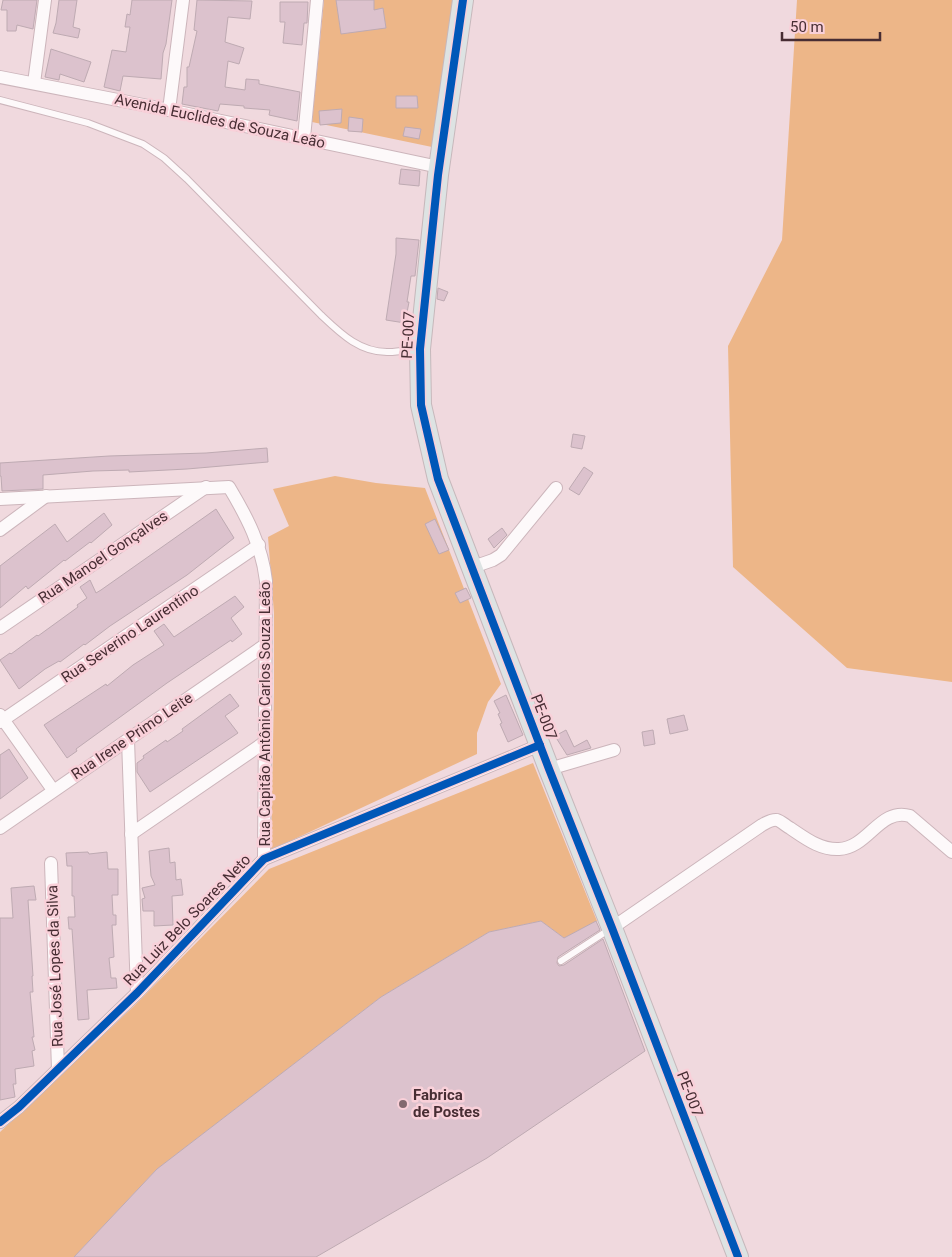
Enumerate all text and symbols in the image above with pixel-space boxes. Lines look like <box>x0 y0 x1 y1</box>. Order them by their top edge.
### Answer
scale bar <box>782 10 880 42</box>
text: 50 m <box>790 18 824 36</box>
street label: Avenida Euclides de Souza Leão <box>113 90 327 152</box>
street label: PE-007 <box>398 311 418 359</box>
street label: Rua Manoel Gonçalves <box>35 507 171 607</box>
street label: Rua Severino Laurentino <box>58 581 202 687</box>
street label: Rua Capitão Antônio Carlos Souza Leão <box>256 582 274 846</box>
street label: Rua Irene Primo Leite <box>68 689 196 783</box>
street label: PE-007 <box>527 692 561 742</box>
street label: Rua Luiz Belo Soares Neto <box>120 851 254 989</box>
street label: Rua José Lopes da Silva <box>43 885 67 1047</box>
street label: PE-007 <box>673 1069 707 1119</box>
place label: Fabrica de Postes <box>413 1086 480 1121</box>
marker: Fabrica de Postes <box>397 1098 409 1110</box>

